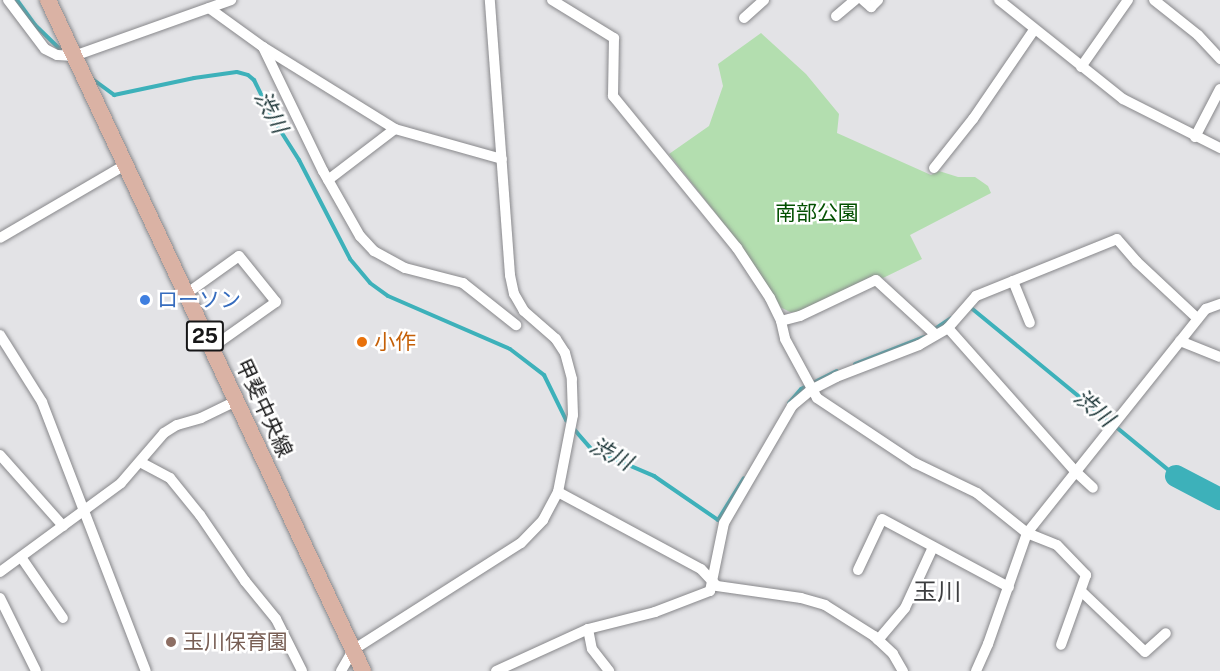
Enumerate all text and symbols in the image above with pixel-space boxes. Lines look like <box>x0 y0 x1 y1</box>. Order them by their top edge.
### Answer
water label: 渋川 <box>249 86 293 138</box>
park label: 南部公園 <box>775 200 859 226</box>
place label: ローソン <box>157 287 241 313</box>
marker: ローソン <box>138 293 152 307</box>
road number: 25 <box>186 319 224 353</box>
place label: 小作 <box>374 329 416 355</box>
marker: 小作 <box>355 335 369 349</box>
street label: 甲斐中央線 <box>230 355 298 461</box>
water label: 渋川 <box>1069 384 1119 432</box>
water label: 渋川 <box>585 432 637 476</box>
district label: 玉川 <box>913 578 961 606</box>
place label: 玉川保育園 <box>183 629 288 655</box>
marker: 玉川保育園 <box>164 635 178 649</box>

